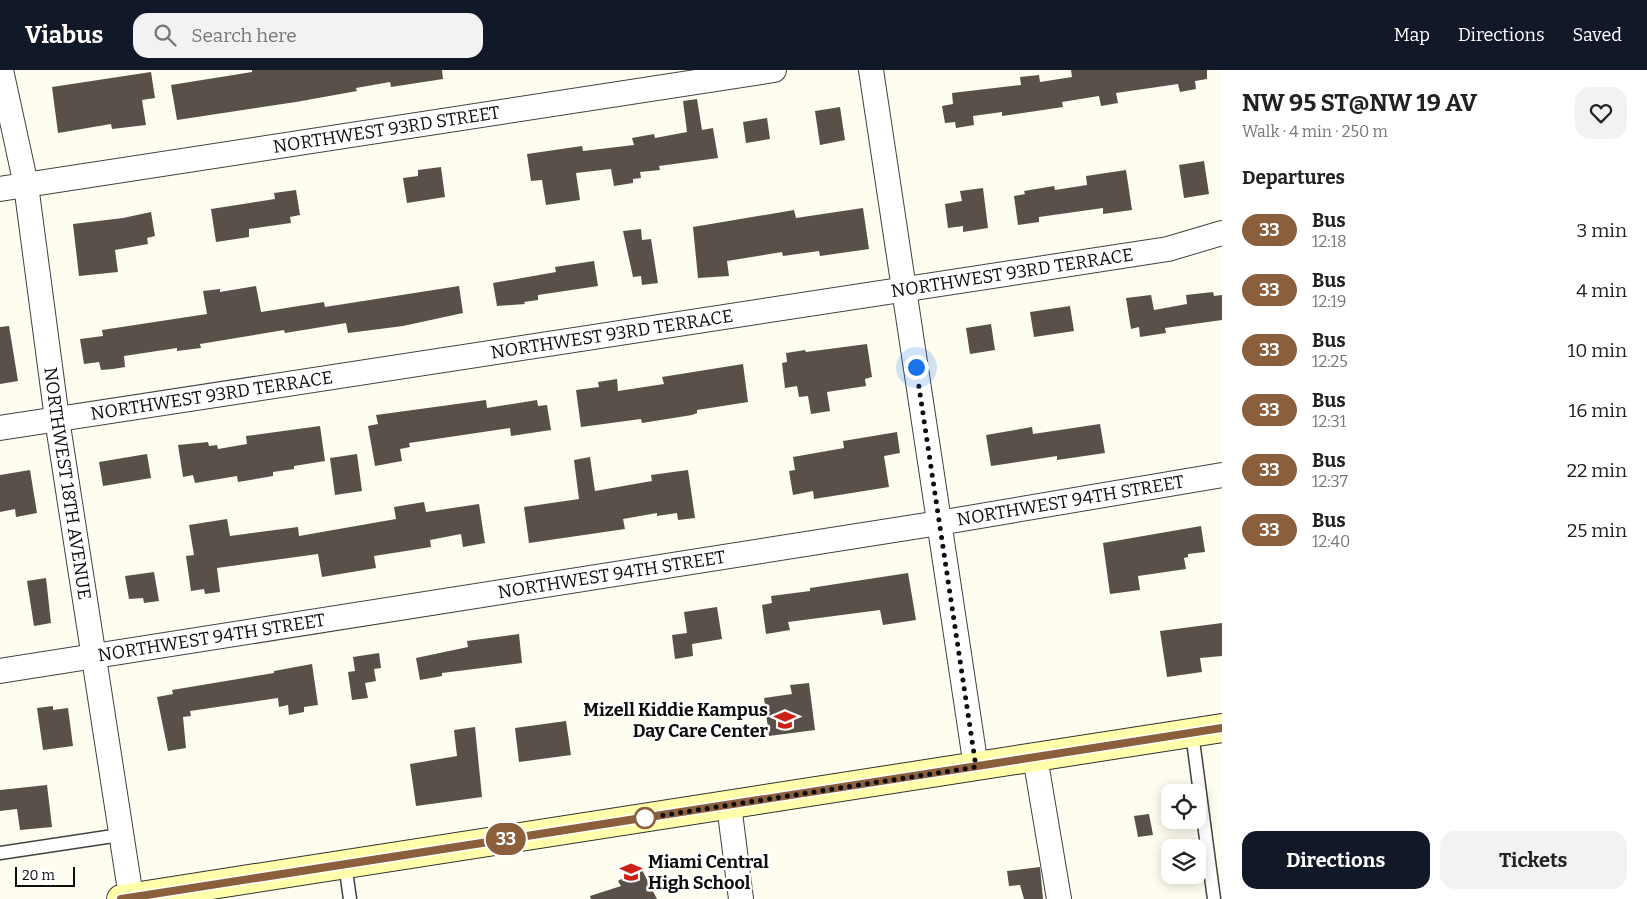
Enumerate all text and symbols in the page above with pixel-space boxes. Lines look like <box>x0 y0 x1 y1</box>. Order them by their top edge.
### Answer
search box <box>133 13 483 58</box>
text: Viabus <box>25 21 103 49</box>
icon: search <box>151 21 179 49</box>
text: Search here <box>191 24 297 47</box>
text: Map <box>1394 24 1430 46</box>
text: Directions <box>1458 24 1545 46</box>
text: Saved <box>1573 24 1622 46</box>
button: heart <box>1575 87 1627 139</box>
text: NW 95 ST@NW 19 AV <box>1242 89 1477 117</box>
street label: NORTHWEST 93RD STREET <box>271 101 502 158</box>
text: Walk · 4 min · 250 m <box>1242 122 1388 141</box>
text: Departures <box>1242 166 1345 189</box>
text: Bus <box>1312 209 1346 232</box>
text: 33 <box>1259 219 1280 241</box>
text: 3 min <box>1577 219 1627 242</box>
text: 12:18 <box>1312 232 1347 251</box>
street label: NORTHWEST 93RD TERRACE <box>889 243 1135 302</box>
text: Bus <box>1312 269 1346 292</box>
text: 33 <box>1259 279 1280 301</box>
text: 4 min <box>1576 279 1627 302</box>
text: 12:19 <box>1312 292 1346 311</box>
street label: NORTHWEST 93RD TERRACE <box>489 305 735 364</box>
text: Bus <box>1312 329 1346 352</box>
text: 33 <box>1259 339 1280 361</box>
text: 10 min <box>1567 339 1627 362</box>
text: 12:25 <box>1312 352 1348 371</box>
your location <box>904 355 929 380</box>
street label: NORTHWEST 18TH AVENUE <box>39 366 96 601</box>
street label: NORTHWEST 93RD TERRACE <box>89 366 334 425</box>
text: Bus <box>1312 389 1346 412</box>
text: 33 <box>1259 399 1280 421</box>
text: 16 min <box>1569 399 1627 422</box>
text: 12:31 <box>1312 412 1346 431</box>
text: Bus <box>1312 449 1346 472</box>
text: 33 <box>1259 459 1280 481</box>
text: 22 min <box>1567 459 1627 482</box>
street label: NORTHWEST 94TH STREET <box>955 471 1186 531</box>
text: 12:37 <box>1312 472 1348 491</box>
text: Bus <box>1312 509 1346 532</box>
text: 33 <box>1259 519 1280 541</box>
text: 25 min <box>1567 519 1627 542</box>
text: 12:40 <box>1312 532 1350 551</box>
street label: NORTHWEST 94TH STREET <box>496 546 727 603</box>
street label: NORTHWEST 94TH STREET <box>96 609 327 666</box>
place label: Mizell Kiddie Kampus Day Care Center <box>583 699 769 742</box>
school or university icon: Mizell Kiddie Kampus Day Care Center <box>772 707 798 733</box>
map controls <box>1161 784 1206 884</box>
button: locate <box>1161 784 1206 829</box>
unlabelled marker <box>634 807 656 829</box>
line badge: 33 <box>484 823 528 855</box>
text: 33 <box>496 828 516 850</box>
button: Directions <box>1242 831 1430 889</box>
button: Tickets <box>1440 831 1627 889</box>
button: layers <box>1161 839 1206 884</box>
place label: Miami Central High School <box>648 851 769 894</box>
school or university icon: Miami Central High School <box>618 859 644 885</box>
scale bar <box>15 864 75 887</box>
text: 20 m <box>22 867 55 884</box>

